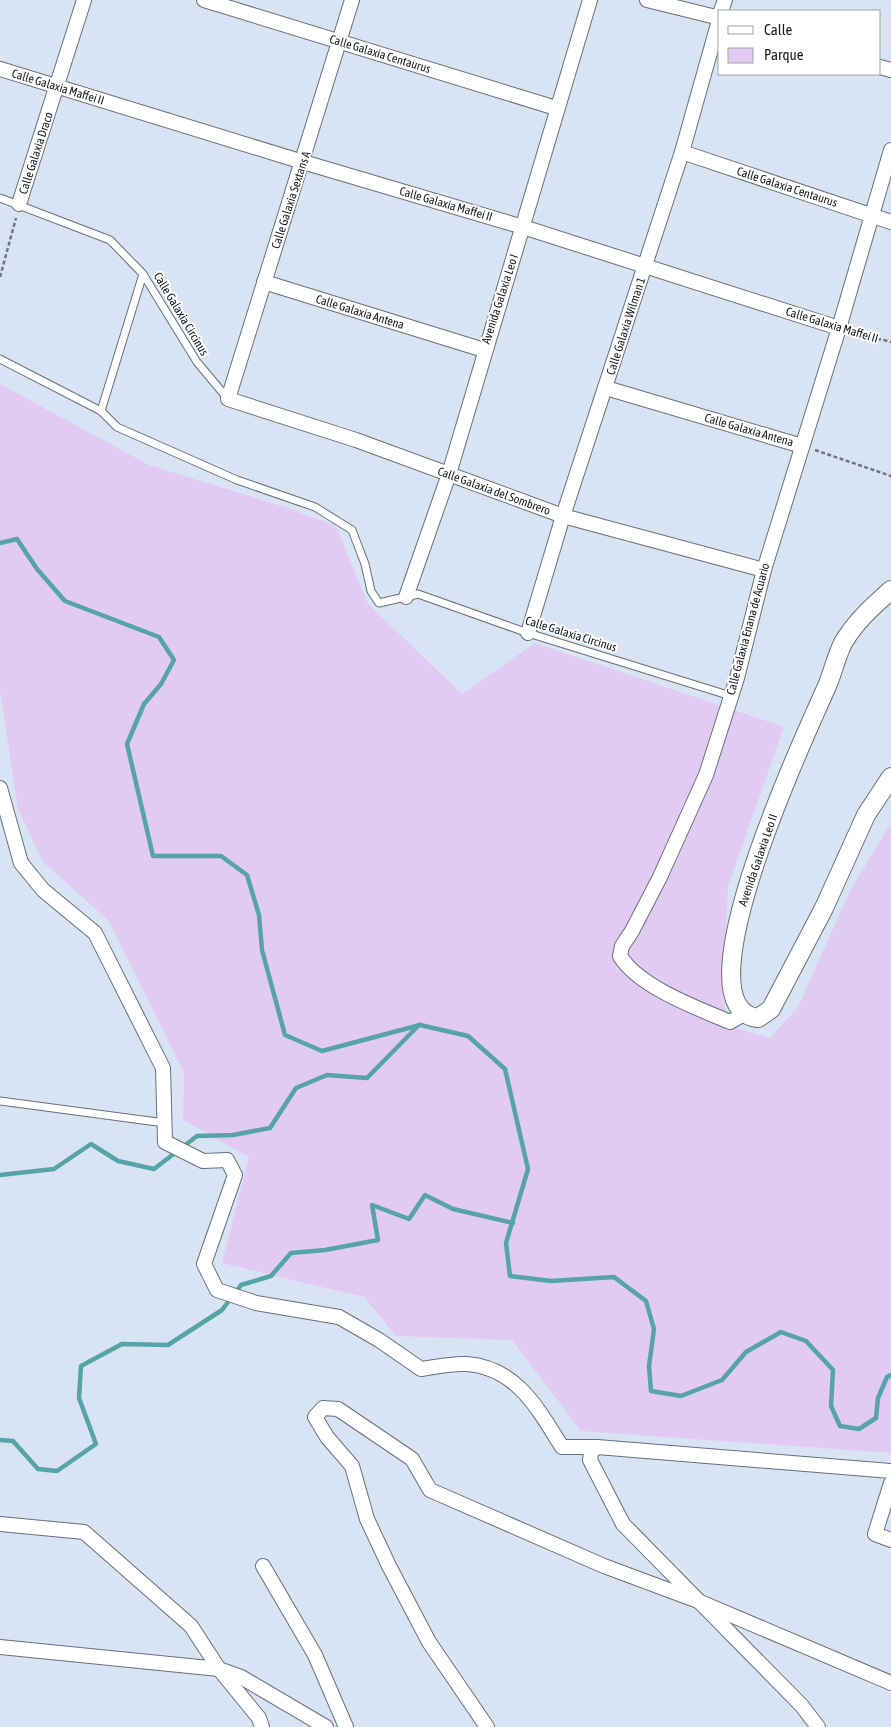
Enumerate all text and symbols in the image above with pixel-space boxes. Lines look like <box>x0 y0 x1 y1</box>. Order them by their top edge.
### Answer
legend <box>718 10 881 75</box>
text: Calle <box>764 21 793 38</box>
street label: Calle Galaxia Centaurus <box>328 32 432 76</box>
text: Parque <box>764 46 804 63</box>
street label: Calle Galaxia Maffei II <box>10 66 106 108</box>
street label: Calle Galaxia Draco <box>16 110 56 196</box>
street label: Calle Galaxia Sextans A <box>269 149 313 251</box>
street label: Calle Galaxia Centaurus <box>735 164 839 210</box>
street label: Calle Galaxia Maffei II <box>398 184 494 224</box>
street label: Avenida Galaxia Leo I <box>479 252 521 346</box>
street label: Calle Galaxia Circinus <box>151 270 211 358</box>
street label: Calle Galaxia Wilman 1 <box>604 275 648 377</box>
street label: Calle Galaxia Antena <box>314 292 406 332</box>
street label: Calle Galaxia Maffei II <box>784 304 880 346</box>
street label: Calle Galaxia Antena <box>703 411 795 449</box>
street label: Calle Galaxia del Sombrero <box>436 464 553 518</box>
street label: Calle Galaxia Enana de Acuario <box>724 561 772 696</box>
street label: Calle Galaxia Circinus <box>524 613 618 655</box>
street label: Avenida Galaxia Leo II <box>736 812 780 908</box>

